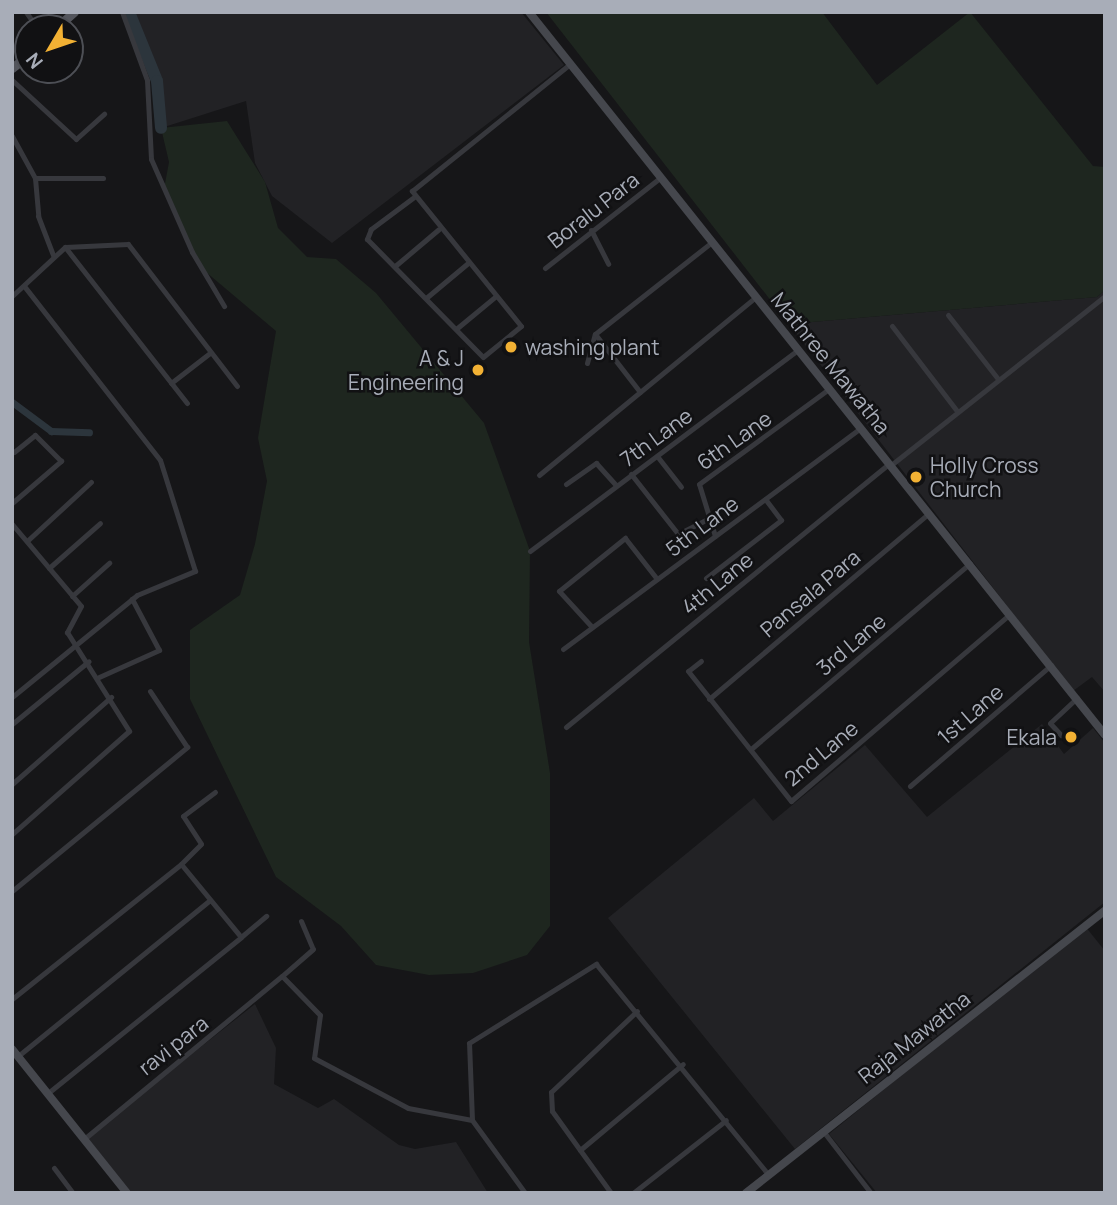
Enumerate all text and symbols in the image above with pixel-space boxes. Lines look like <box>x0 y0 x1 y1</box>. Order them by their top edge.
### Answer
north arrow <box>14 14 84 84</box>
text: N <box>20 47 49 74</box>
street label: Boralu Para <box>543 167 643 253</box>
street label: Mathree Mawatha <box>766 287 896 439</box>
place label: washing plant <box>525 334 660 360</box>
marker: washing plant <box>503 339 519 355</box>
place label: A & J Engineering <box>348 345 464 395</box>
marker: A & J Engineering <box>470 362 486 378</box>
street label: 7th Lane <box>615 403 697 471</box>
street label: 6th Lane <box>692 405 776 475</box>
place label: Holly Cross Church <box>930 452 1039 502</box>
marker: Holly Cross Church <box>908 469 924 485</box>
street label: 5th Lane <box>661 491 743 561</box>
street label: Pansala Para <box>755 544 865 642</box>
street label: 4th Lane <box>676 547 758 619</box>
street label: 3rd Lane <box>811 608 891 680</box>
street label: 1st Lane <box>932 679 1008 749</box>
street label: 2nd Lane <box>779 715 863 791</box>
place label: Ekala <box>1006 724 1057 750</box>
marker: Ekala <box>1063 729 1079 745</box>
street label: Raja Mawatha <box>853 986 975 1088</box>
street label: ravi para <box>133 1010 213 1080</box>

